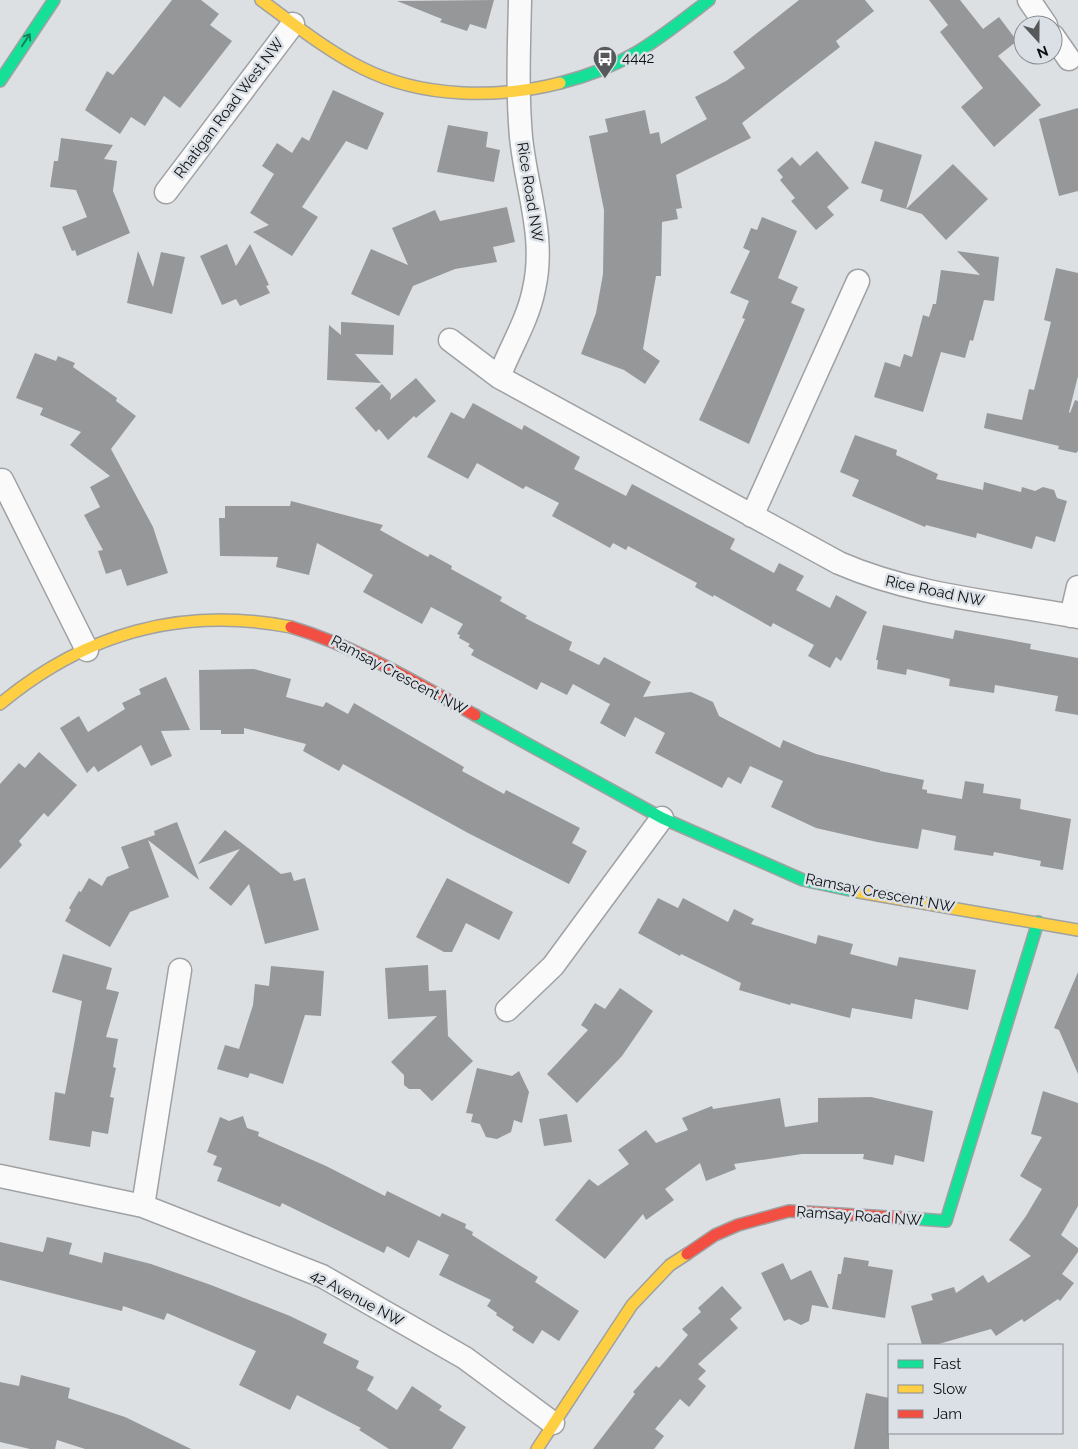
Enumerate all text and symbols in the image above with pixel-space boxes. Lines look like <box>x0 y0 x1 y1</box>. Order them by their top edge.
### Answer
north arrow <box>1013 15 1063 65</box>
one-way arrow <box>22 33 32 47</box>
street label: Rhatigan Road West NW <box>170 34 288 182</box>
text: N <box>1035 43 1051 62</box>
bus stop icon: 4442 <box>592 45 618 79</box>
place label: 4442 <box>622 49 655 67</box>
street label: Rice Road NW <box>513 141 547 244</box>
street label: Rice Road NW <box>884 572 986 610</box>
street label: Ramsay Crescent NW <box>328 631 470 719</box>
street label: Ramsay Crescent NW <box>804 870 956 916</box>
street label: Ramsay Road NW <box>796 1203 923 1229</box>
street label: 42 Avenue NW <box>307 1266 407 1330</box>
legend <box>888 1344 1063 1434</box>
text: Fast <box>933 1355 961 1373</box>
text: Slow <box>933 1380 967 1398</box>
text: Jam <box>933 1405 962 1423</box>

